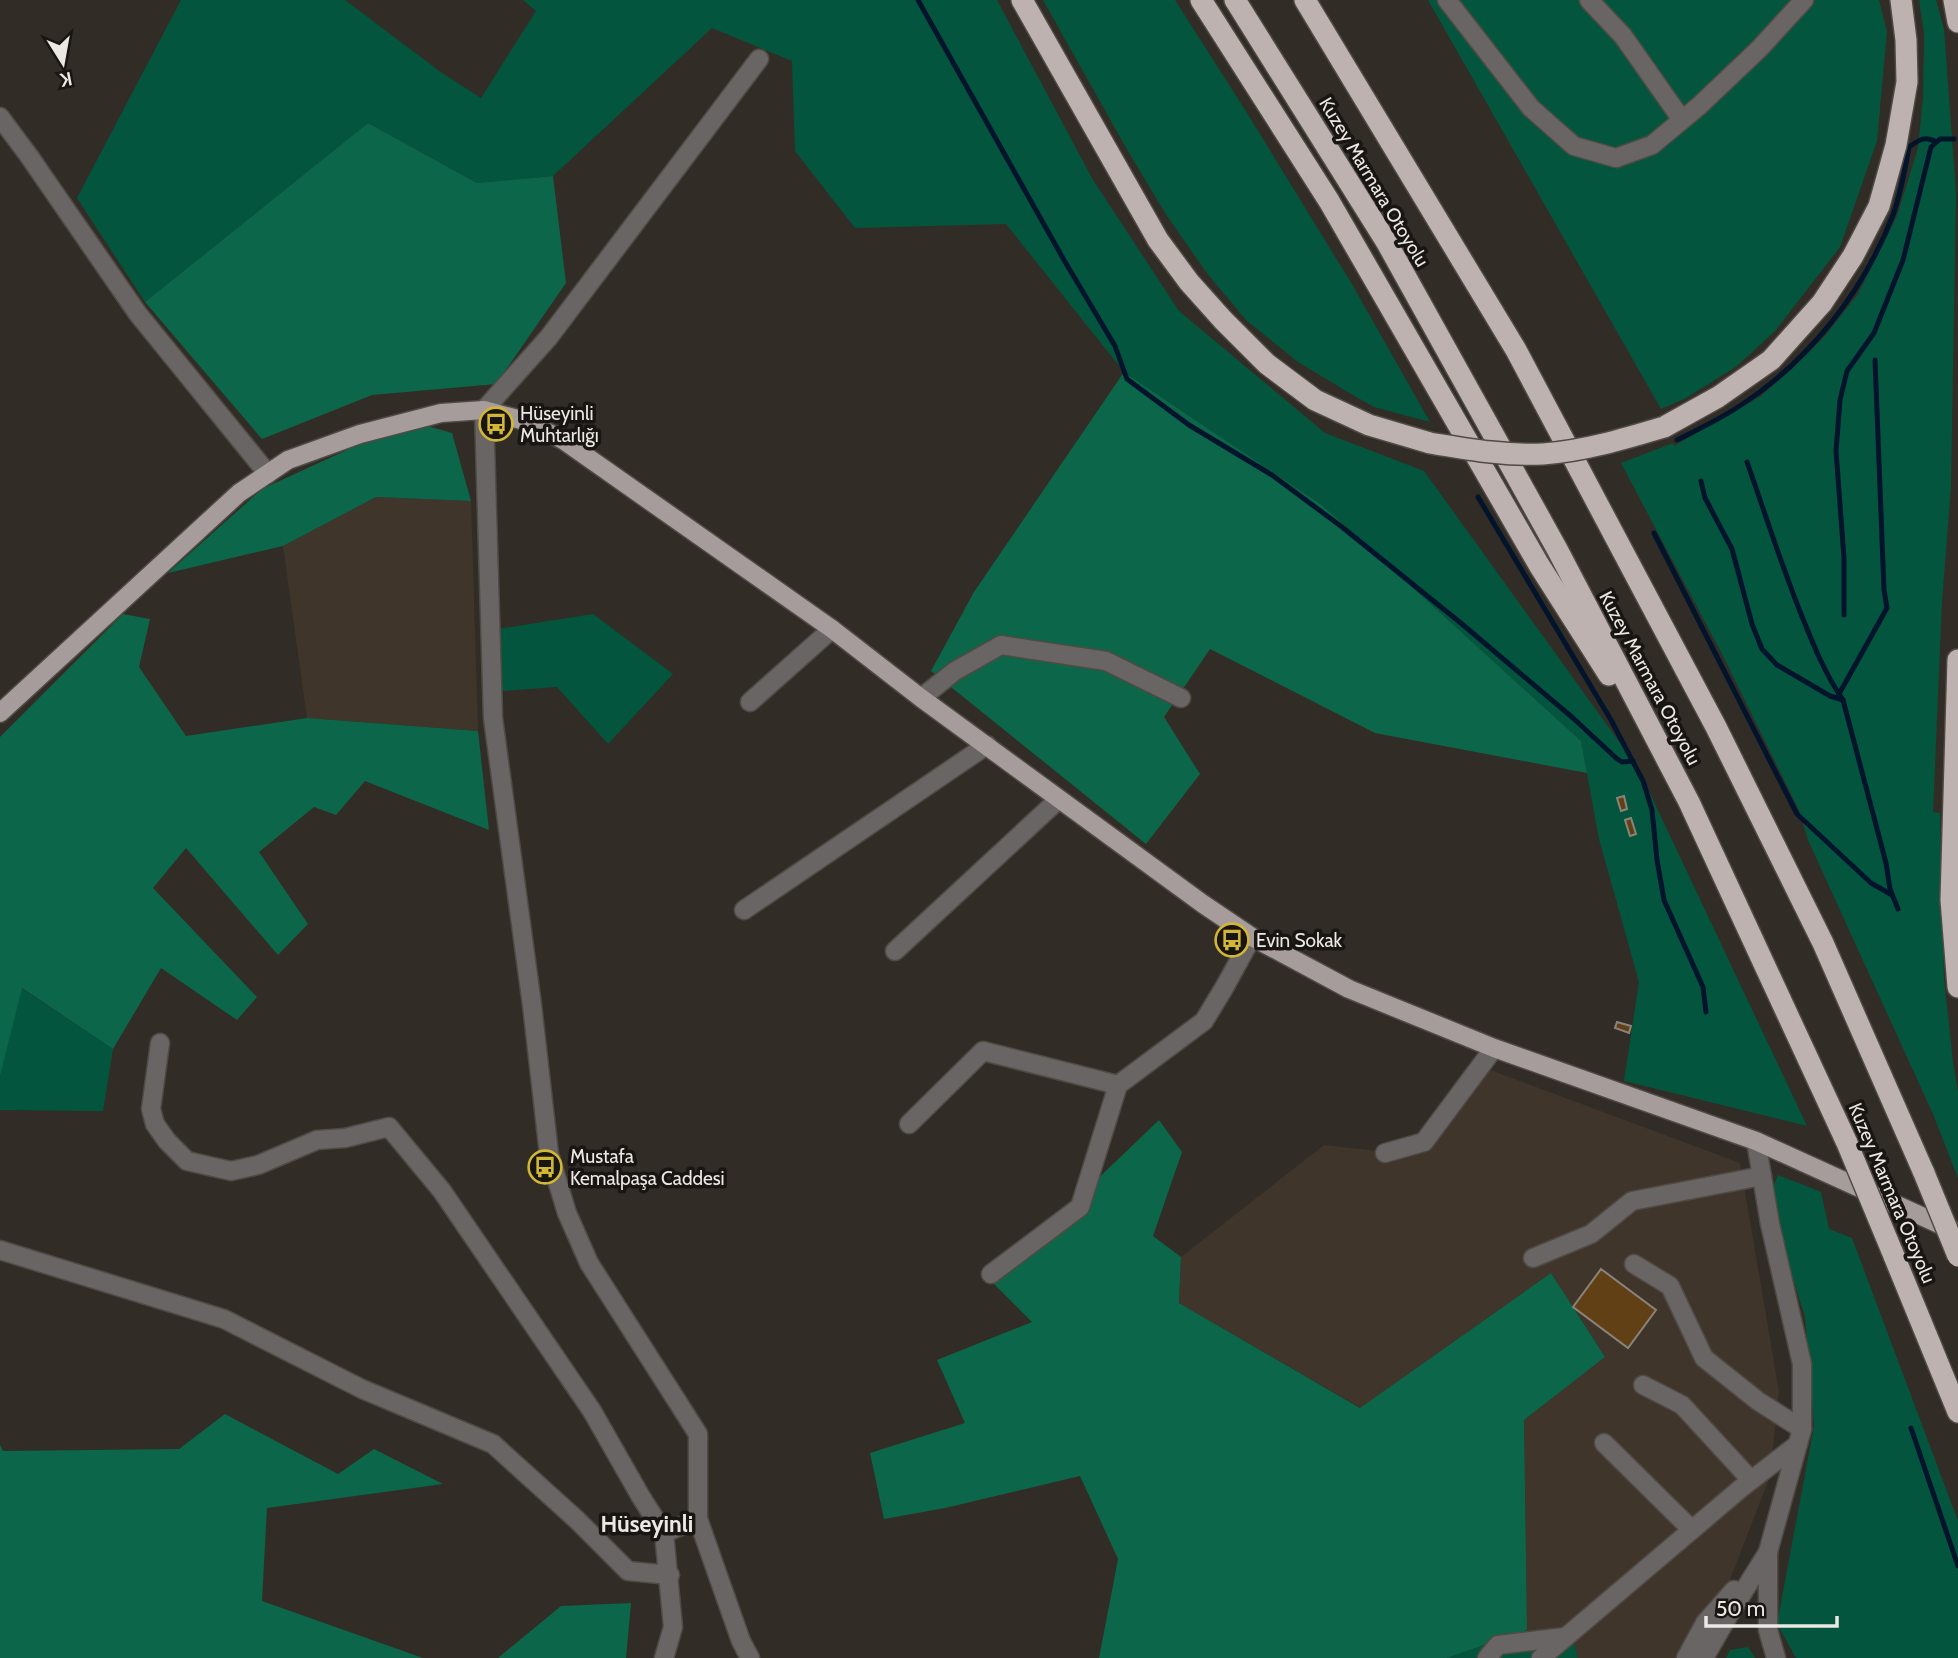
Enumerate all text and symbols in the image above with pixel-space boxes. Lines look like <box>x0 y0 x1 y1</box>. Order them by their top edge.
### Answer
north arrow <box>28 28 98 98</box>
text: K <box>58 67 74 92</box>
street label: Kuzey Marmara Otoyolu <box>1314 93 1434 271</box>
place label: Hüseyinli Muhtarlığı <box>520 402 599 447</box>
bus stop icon: Hüseyinli Muhtarlığı <box>477 405 515 443</box>
street label: Kuzey Marmara Otoyolu <box>1594 587 1706 769</box>
bus stop icon: Evin Sokak <box>1213 921 1251 959</box>
place label: Evin Sokak <box>1256 929 1343 952</box>
street label: Kuzey Marmara Otoyolu <box>1844 1099 1940 1287</box>
place label: Mustafa Kemalpaşa Caddesi <box>570 1145 725 1190</box>
bus stop icon: Mustafa Kemalpaşa Caddesi <box>526 1148 564 1186</box>
district label: Hüseyinli <box>601 1510 693 1538</box>
scale bar <box>1706 1584 1837 1628</box>
text: 50 m <box>1716 1596 1765 1621</box>

